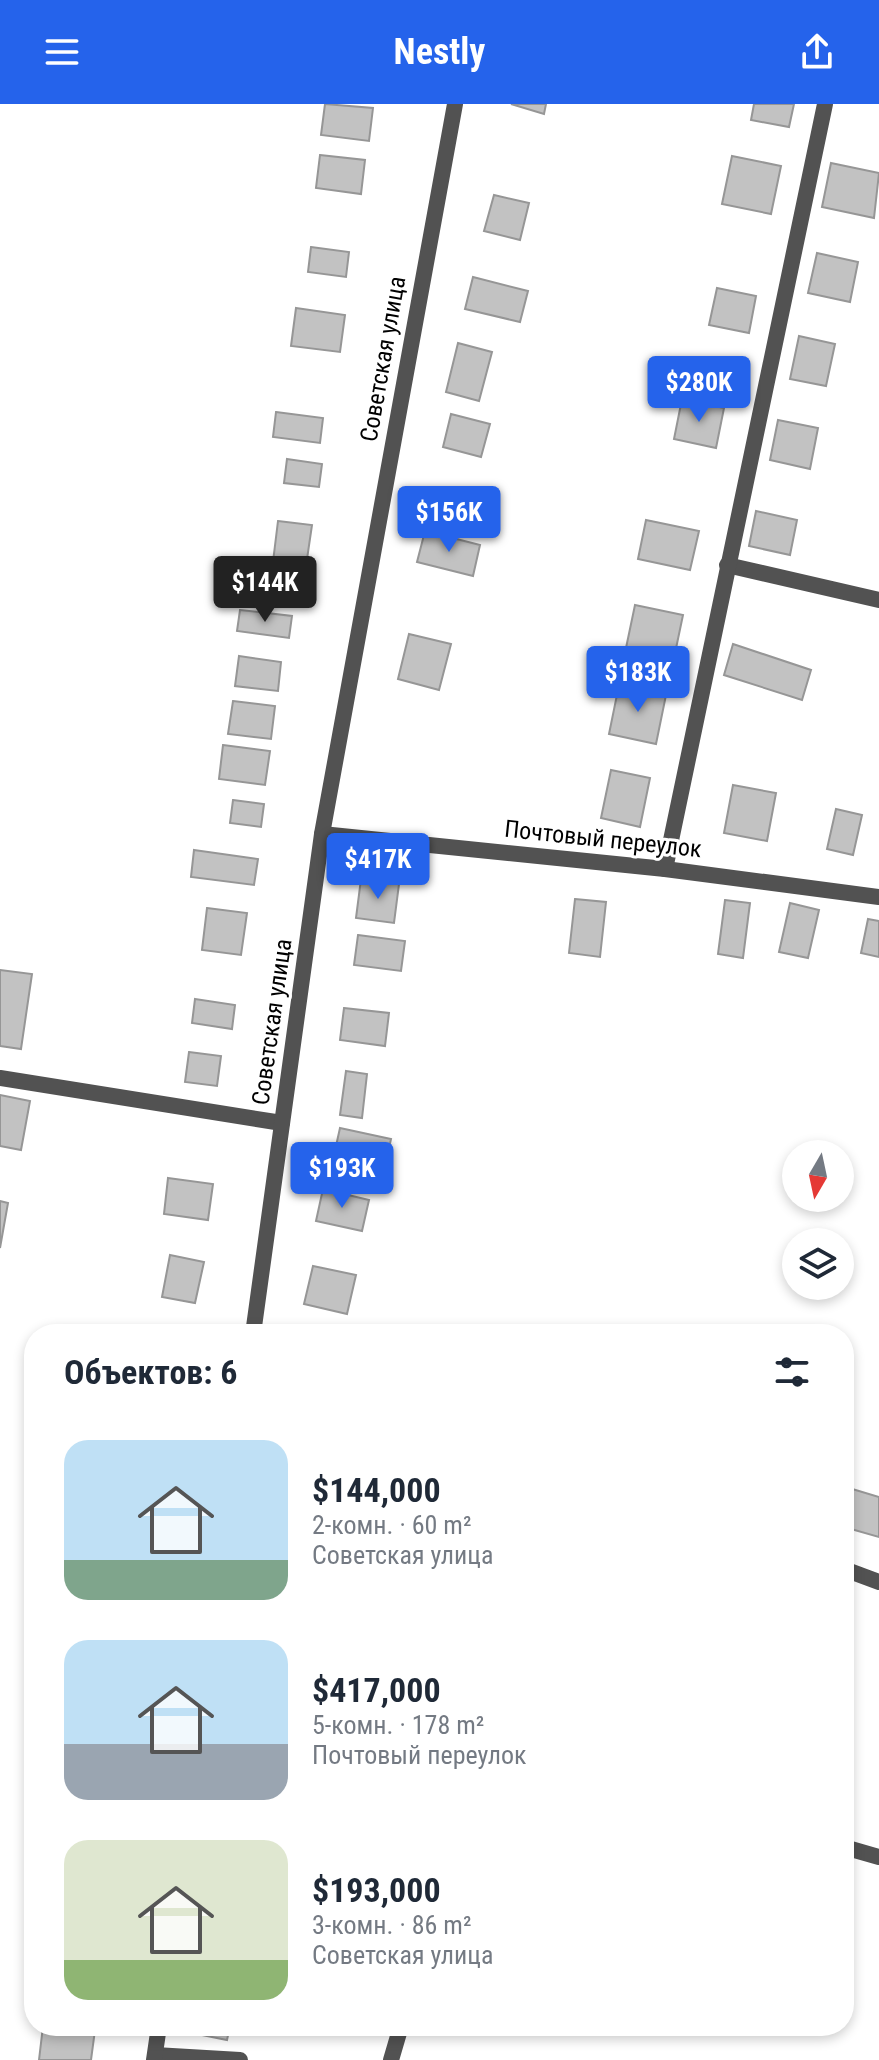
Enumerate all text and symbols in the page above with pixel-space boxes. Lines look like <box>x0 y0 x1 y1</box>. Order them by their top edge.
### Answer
icon: menu <box>40 30 84 74</box>
icon: share <box>795 30 839 74</box>
text: Nestly <box>394 31 485 73</box>
street label: Советская улица <box>355 274 411 444</box>
pin: $280K <box>643 356 755 424</box>
text: $280K <box>666 367 732 397</box>
pin: $156K <box>393 486 505 554</box>
text: $156K <box>416 497 482 527</box>
pin: $144K <box>209 556 321 624</box>
text: $144K <box>232 567 298 597</box>
pin: $183K <box>582 646 694 714</box>
text: $183K <box>605 657 671 687</box>
street label: Почтовый переулок <box>503 815 703 863</box>
pin: $417K <box>322 833 434 901</box>
text: $417K <box>345 844 411 874</box>
street label: Советская улица <box>246 937 298 1107</box>
north arrow <box>782 1140 854 1212</box>
map controls <box>782 1140 854 1300</box>
pin: $193K <box>286 1142 398 1210</box>
text: $193K <box>309 1153 375 1183</box>
button: layers <box>782 1228 854 1300</box>
icon: filters <box>770 1350 814 1394</box>
text: Объектов: 6 <box>64 1352 238 1392</box>
text: $144,000 <box>312 1470 441 1510</box>
icon: home <box>128 1472 224 1568</box>
text: 2-комн. · 60 m² <box>312 1510 472 1540</box>
text: Советская улица <box>312 1540 493 1570</box>
text: $417,000 <box>312 1670 441 1710</box>
icon: home <box>128 1672 224 1768</box>
text: 5-комн. · 178 m² <box>312 1710 484 1740</box>
text: Почтовый переулок <box>312 1740 527 1770</box>
text: $193,000 <box>312 1870 441 1910</box>
icon: home <box>128 1872 224 1968</box>
text: 3-комн. · 86 m² <box>312 1910 472 1940</box>
text: Советская улица <box>312 1940 493 1970</box>

